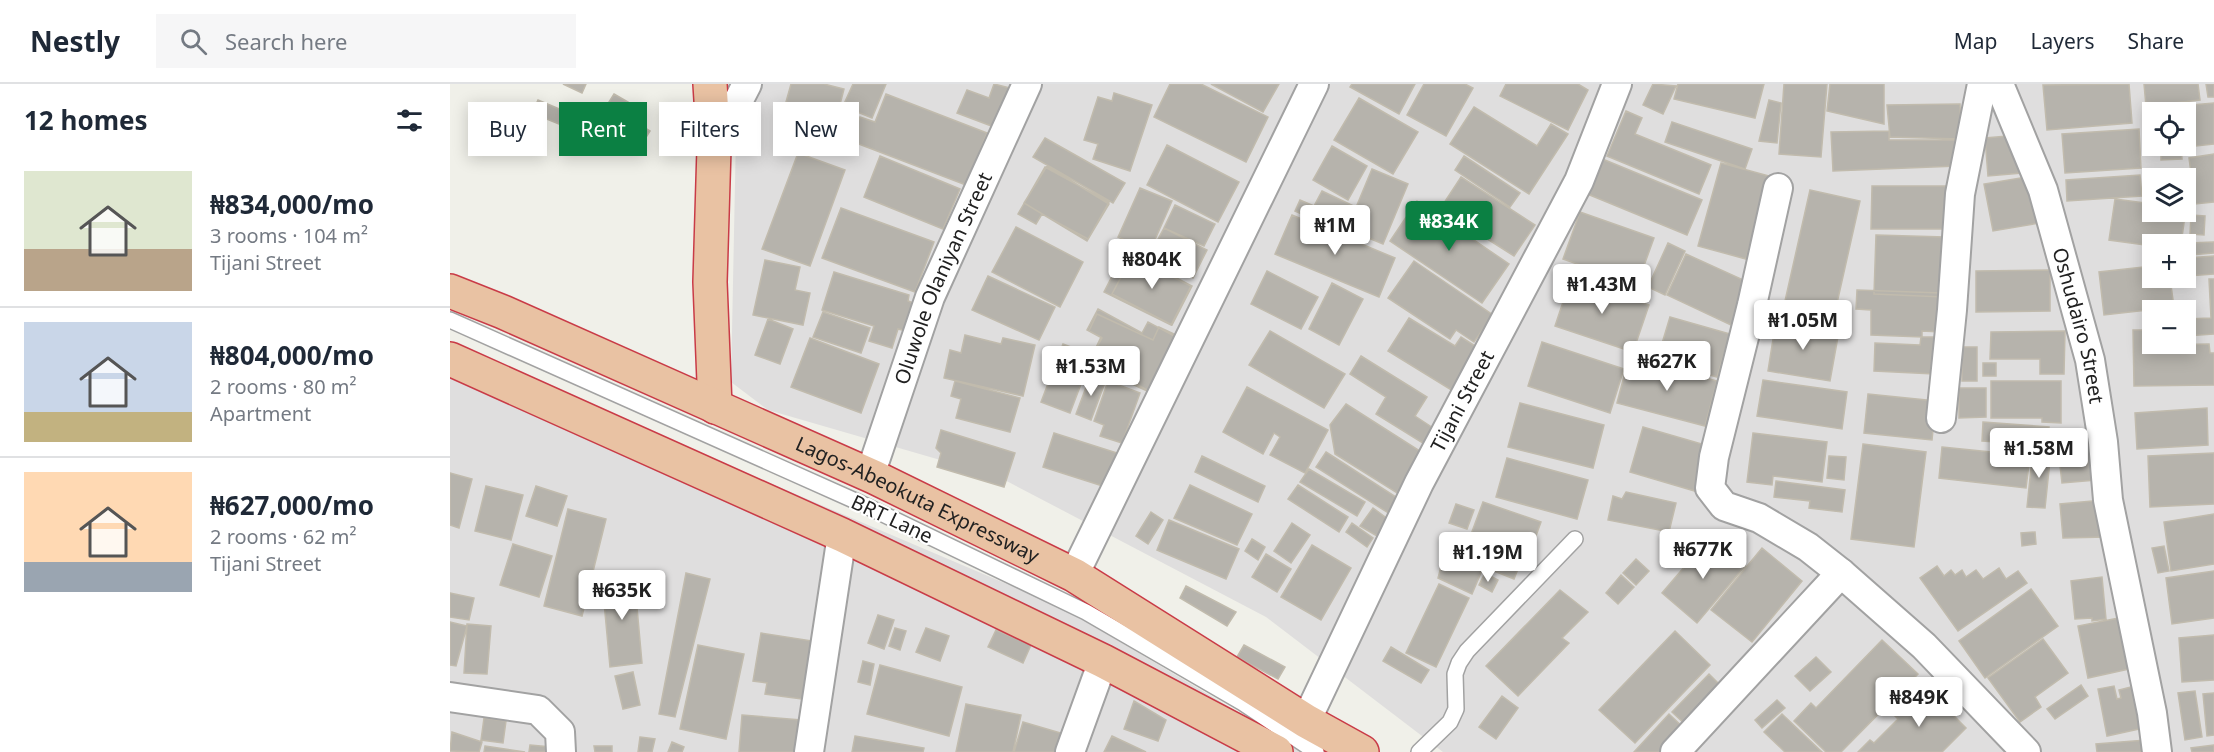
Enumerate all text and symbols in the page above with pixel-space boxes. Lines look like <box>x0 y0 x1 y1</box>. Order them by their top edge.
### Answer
search box <box>156 14 576 68</box>
text: Nestly <box>30 22 120 60</box>
icon: search <box>177 25 210 58</box>
text: Search here <box>225 26 347 56</box>
text: Map <box>1954 27 1998 55</box>
text: Layers <box>2031 27 2095 55</box>
text: Share <box>2128 27 2184 55</box>
text: 12 homes <box>24 102 148 138</box>
chip: Buy <box>468 102 547 156</box>
chip: Rent <box>559 102 647 156</box>
chip: Filters <box>659 102 761 156</box>
chip: New <box>773 102 859 156</box>
map controls <box>2142 102 2196 354</box>
button: locate <box>2142 102 2196 156</box>
icon: filters <box>393 104 426 137</box>
street label: Oluwole Olaniyan Street <box>888 168 998 388</box>
button: layers <box>2142 168 2196 222</box>
text: ₦834,000/mo <box>210 186 374 222</box>
icon: home <box>72 195 144 267</box>
pin: ₦834K <box>1407 201 1491 252</box>
pin: ₦1M <box>1306 205 1364 256</box>
text: ₦834K <box>1419 207 1479 234</box>
text: ₦1M <box>1314 211 1356 238</box>
text: 3 rooms · 104 m² <box>210 222 368 249</box>
button: + <box>2142 234 2196 288</box>
pin: ₦804K <box>1110 239 1194 290</box>
street label: Oshudairo Street <box>2047 244 2111 405</box>
text: ₦804K <box>1122 245 1182 272</box>
text: Tijani Street <box>210 249 321 276</box>
pin: ₦1.43M <box>1553 264 1651 315</box>
text: ₦1.43M <box>1567 270 1637 297</box>
pin: ₦1.05M <box>1754 300 1852 351</box>
button: − <box>2142 300 2196 354</box>
text: ₦1.05M <box>1768 306 1838 333</box>
text: ₦804,000/mo <box>210 337 374 373</box>
pin: ₦627K <box>1625 341 1709 392</box>
street label: Tijani Street <box>1424 345 1500 457</box>
icon: home <box>72 346 144 418</box>
pin: ₦1.53M <box>1042 346 1140 397</box>
text: ₦627K <box>1637 347 1697 374</box>
text: ₦1.53M <box>1056 352 1126 379</box>
text: 2 rooms · 80 m² <box>210 373 357 400</box>
text: Apartment <box>210 400 311 427</box>
pin: ₦1.58M <box>1990 428 2088 479</box>
street label: Lagos-Abeokuta Expressway <box>791 430 1045 569</box>
text: ₦1.58M <box>2004 434 2074 461</box>
text: ₦627,000/mo <box>210 487 374 523</box>
street label: BRT Lane <box>847 488 937 549</box>
icon: home <box>72 496 144 568</box>
text: 2 rooms · 62 m² <box>210 523 357 550</box>
pin: ₦677K <box>1661 529 1745 580</box>
pin: ₦1.19M <box>1439 532 1537 583</box>
text: ₦677K <box>1673 535 1733 562</box>
text: ₦1.19M <box>1453 538 1523 565</box>
text: Tijani Street <box>210 550 321 577</box>
pin: ₦635K <box>580 570 664 621</box>
text: ₦635K <box>592 576 652 603</box>
pin: ₦849K <box>1877 677 1961 728</box>
text: ₦849K <box>1889 683 1949 710</box>

